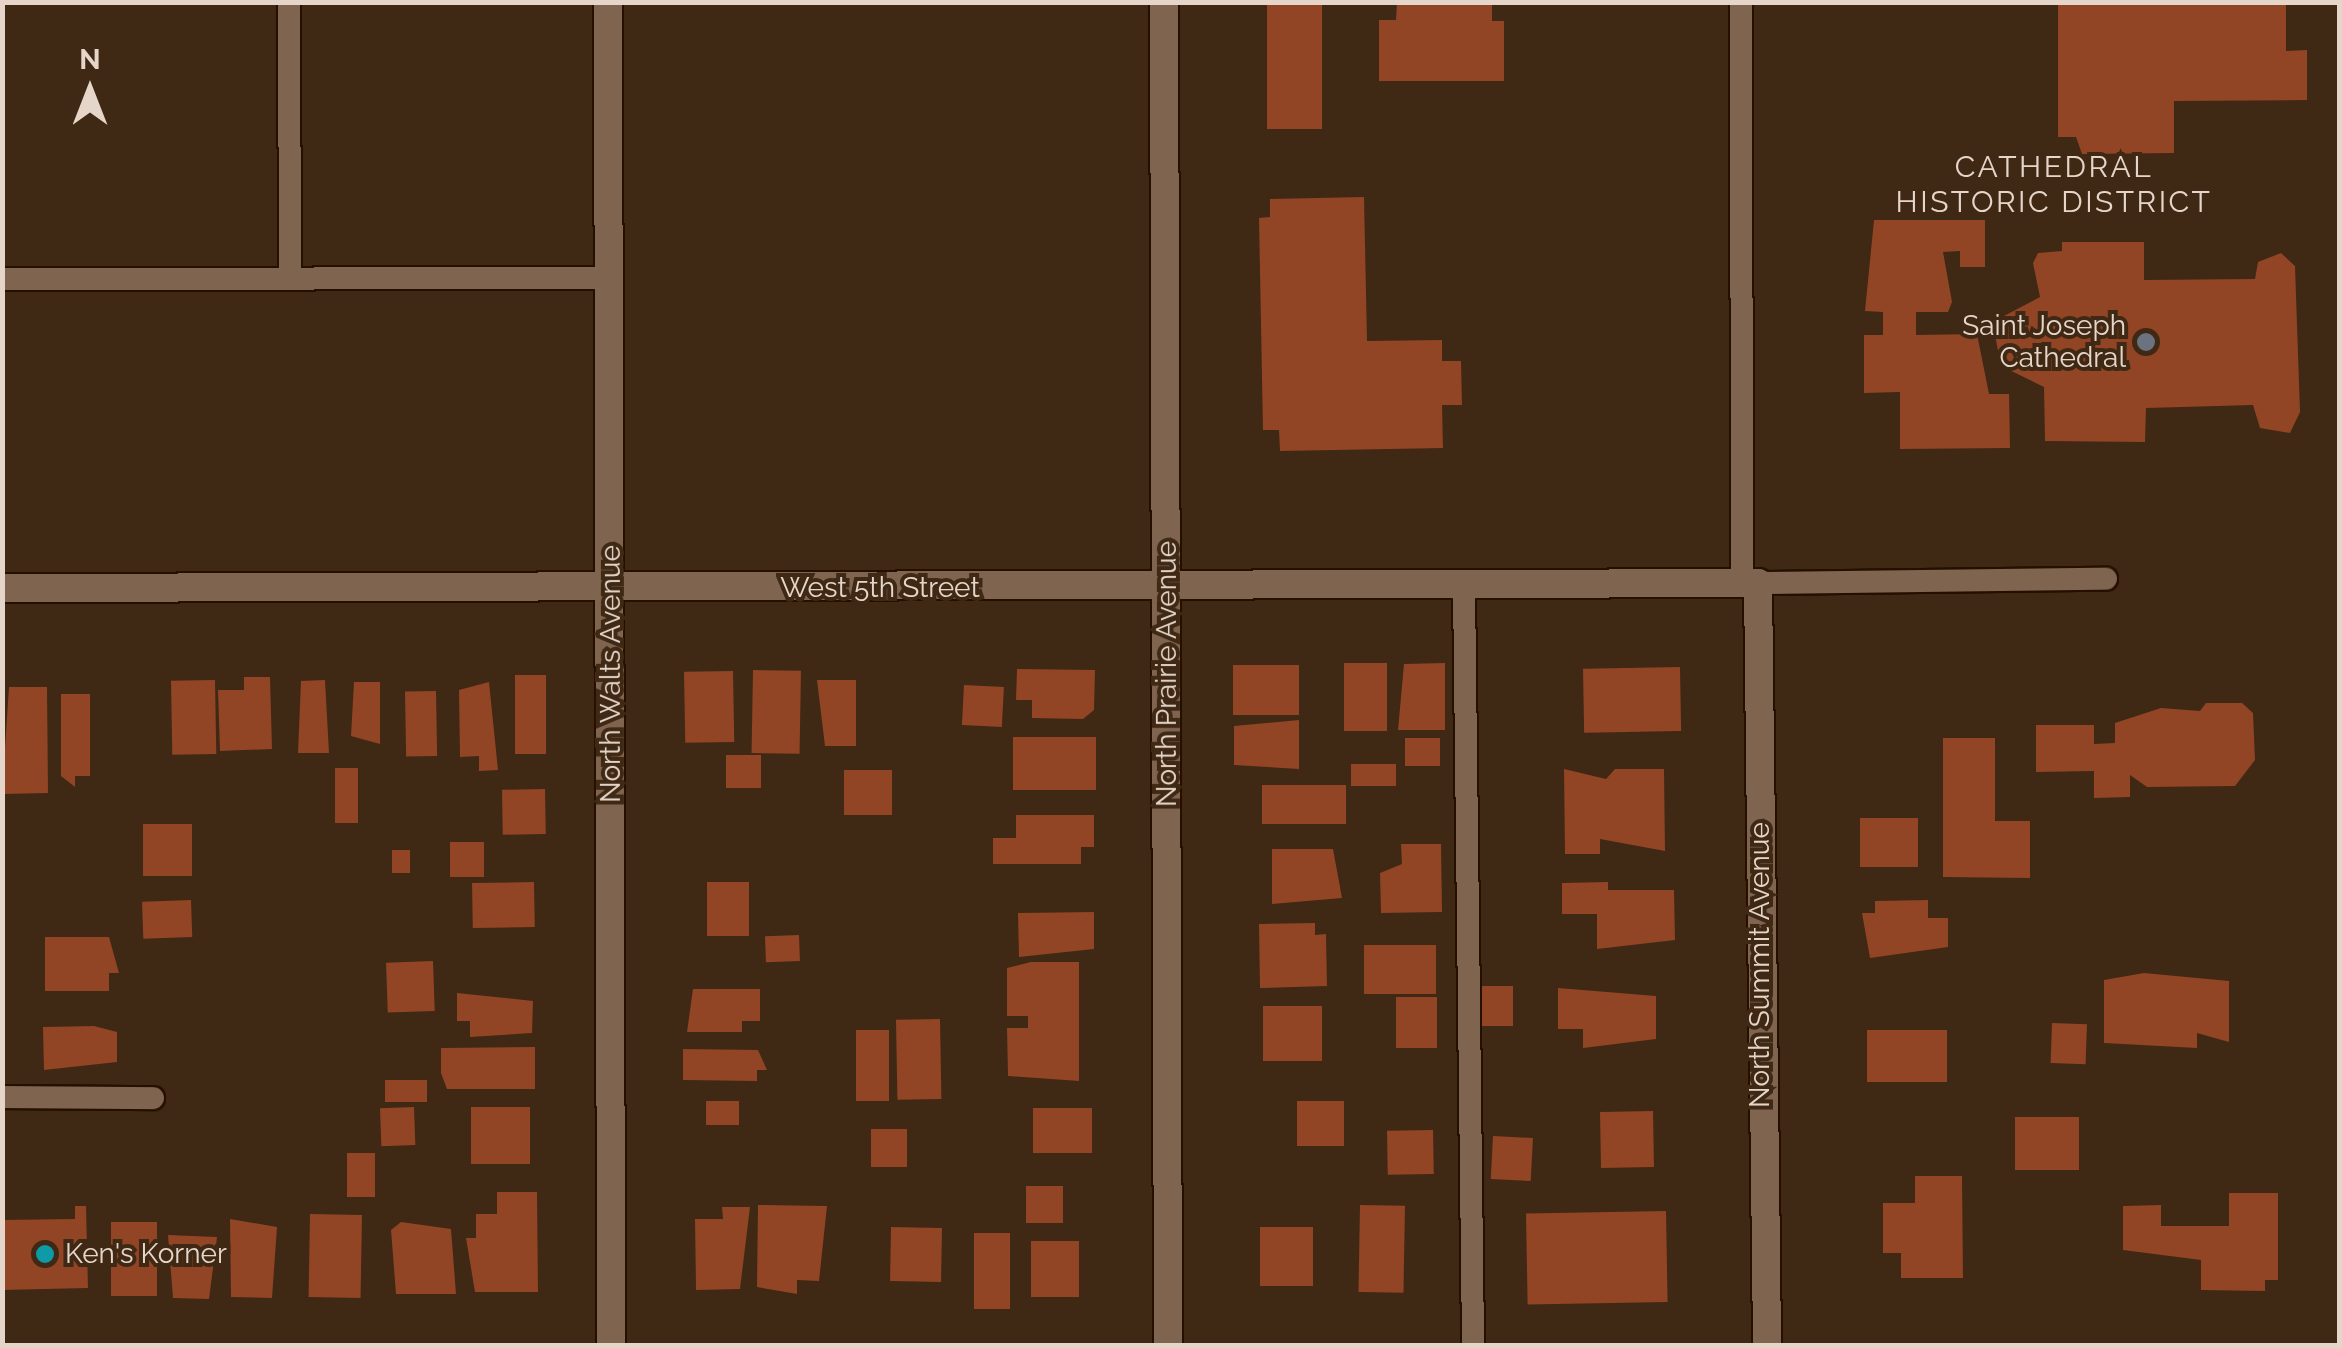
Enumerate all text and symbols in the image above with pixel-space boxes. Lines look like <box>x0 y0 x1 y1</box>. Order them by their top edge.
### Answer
north arrow <box>40 40 140 140</box>
text: N <box>79 43 101 76</box>
district label: CATHEDRAL HISTORIC DISTRICT <box>1896 149 2212 220</box>
place label: Saint Joseph Cathedral <box>1961 309 2126 375</box>
marker: Saint Joseph Cathedral <box>2135 331 2157 353</box>
street label: North Prairie Avenue <box>1150 540 1184 808</box>
street label: North Walts Avenue <box>594 544 628 804</box>
street label: West 5th Street <box>780 571 980 605</box>
street label: North Summit Avenue <box>1743 822 1777 1108</box>
place label: Ken's Korner <box>65 1237 227 1271</box>
marker: Ken's Korner <box>34 1243 56 1265</box>

